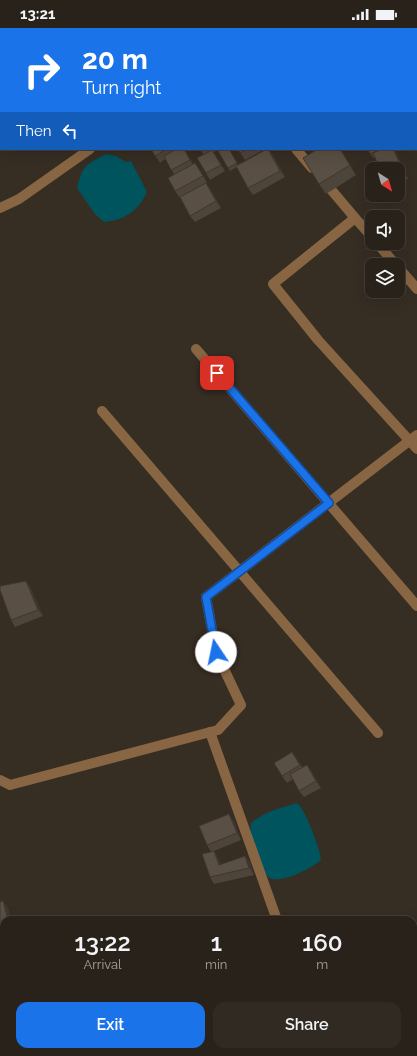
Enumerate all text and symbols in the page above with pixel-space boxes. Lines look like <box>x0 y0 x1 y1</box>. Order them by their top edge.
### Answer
text: 13:21 <box>20 5 55 23</box>
text: 20 m <box>82 43 148 76</box>
icon: right <box>16 44 68 96</box>
text: Turn right <box>82 77 161 98</box>
icon: left <box>59 120 81 142</box>
text: Then <box>16 122 51 140</box>
north arrow <box>365 162 405 202</box>
map controls <box>365 162 405 298</box>
button: sound <box>365 210 405 250</box>
button: layers <box>365 258 405 298</box>
pin <box>200 356 234 390</box>
icon: arrive <box>206 362 228 384</box>
position arrow <box>195 631 237 673</box>
text: 13:22 <box>74 928 131 957</box>
text: 1 <box>211 928 222 957</box>
text: 160 <box>302 928 343 957</box>
text: Arrival <box>83 957 122 972</box>
text: min <box>205 957 227 972</box>
text: m <box>316 957 328 972</box>
button: Exit <box>16 1002 205 1048</box>
button: Share <box>213 1002 401 1048</box>

